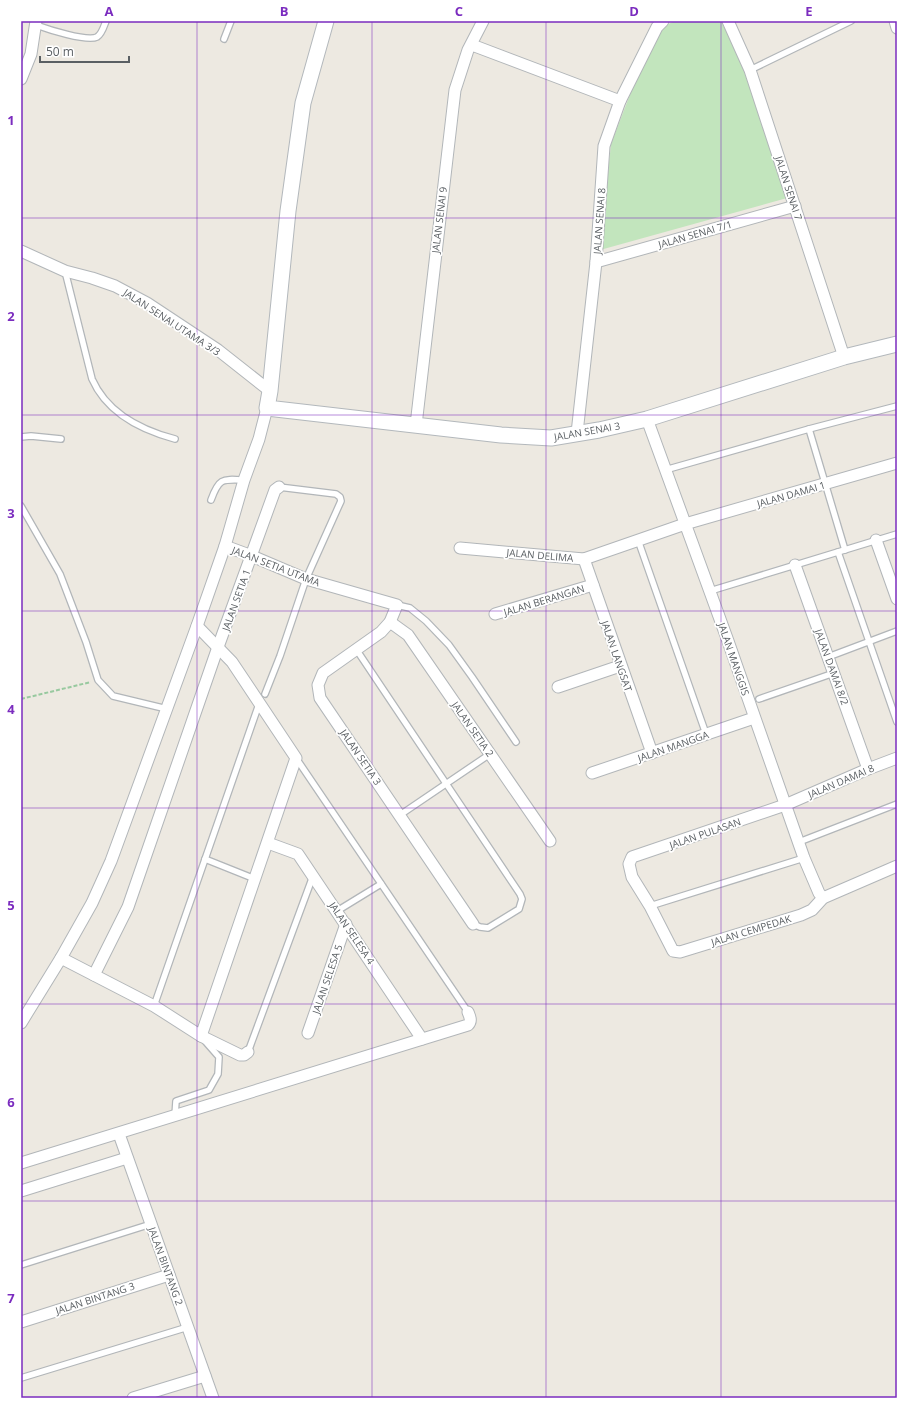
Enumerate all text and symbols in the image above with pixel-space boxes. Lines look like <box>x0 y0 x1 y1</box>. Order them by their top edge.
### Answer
text: A <box>105 2 114 20</box>
text: B <box>280 2 289 20</box>
text: C <box>455 2 463 20</box>
text: D <box>629 2 639 20</box>
text: E <box>805 2 813 20</box>
scale bar <box>40 38 129 64</box>
text: 50 m <box>46 43 74 60</box>
text: 1 <box>7 111 15 129</box>
street label: JALAN SENAI 7 <box>772 153 806 222</box>
street label: JALAN SENAI 9 <box>428 186 450 255</box>
street label: JALAN SENAI 8 <box>590 187 608 256</box>
street label: JALAN SENAI 7/1 <box>656 217 733 251</box>
street label: JALAN SENAI UTAMA 3/3 <box>120 285 223 359</box>
text: 2 <box>7 307 15 325</box>
street label: JALAN SENAI 3 <box>552 418 621 444</box>
street label: JALAN DAMAI 1 <box>754 478 827 511</box>
text: 3 <box>7 504 15 522</box>
street label: JALAN SETIA UTAMA <box>229 542 323 590</box>
street label: JALAN DELIMA <box>505 545 575 565</box>
street label: JALAN SETIA 1 <box>218 567 254 634</box>
street label: JALAN BERANGAN <box>501 581 586 619</box>
street label: JALAN LANGSAT <box>598 618 636 694</box>
street label: JALAN MANGGIS <box>715 620 753 697</box>
street label: JALAN DAMAI 8/2 <box>811 626 852 707</box>
street label: JALAN SETIA 2 <box>448 698 497 760</box>
text: 4 <box>7 700 15 718</box>
street label: JALAN SETIA 3 <box>337 725 385 788</box>
street label: JALAN MANGGA <box>635 727 711 765</box>
street label: JALAN DAMAI 8 <box>805 761 877 802</box>
street label: JALAN PULASAN <box>666 814 743 852</box>
text: 5 <box>7 896 15 914</box>
street label: JALAN SELESA 4 <box>325 898 378 967</box>
street label: JALAN CEMPEDAK <box>708 911 793 949</box>
street label: JALAN SELESA 5 <box>308 942 346 1017</box>
text: 6 <box>7 1093 15 1111</box>
street label: JALAN BINTANG 2 <box>145 1224 187 1307</box>
street label: JALAN BINTANG 3 <box>53 1279 137 1318</box>
text: 7 <box>7 1289 15 1307</box>

